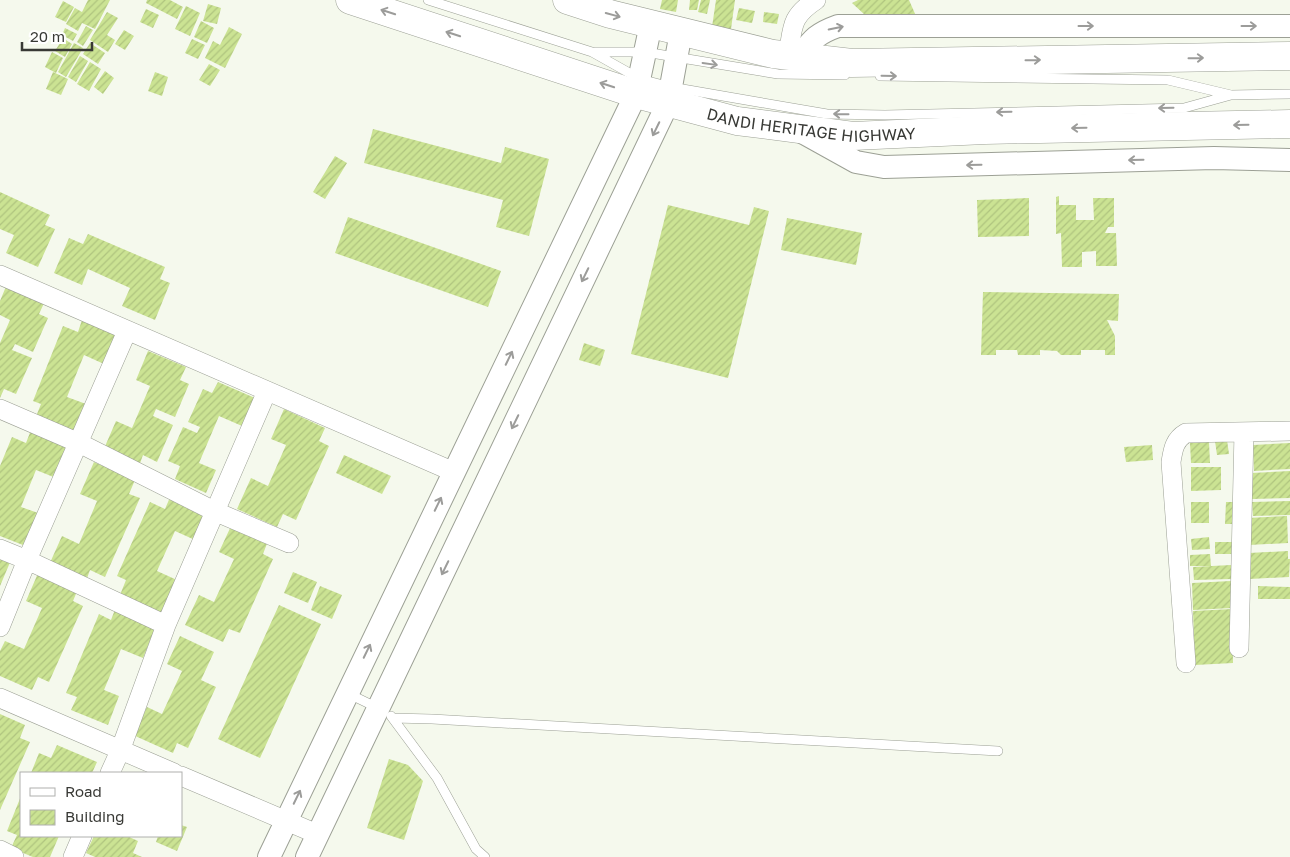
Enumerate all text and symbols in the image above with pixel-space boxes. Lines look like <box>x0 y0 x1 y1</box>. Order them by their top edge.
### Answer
one-way arrow <box>380 7 396 17</box>
one-way arrow <box>605 10 621 20</box>
scale bar <box>22 20 92 52</box>
one-way arrow <box>1078 21 1094 31</box>
one-way arrow <box>1240 21 1256 31</box>
one-way arrow <box>828 23 844 32</box>
text: 20 m <box>30 27 65 45</box>
one-way arrow <box>446 29 461 38</box>
one-way arrow <box>1187 53 1203 63</box>
one-way arrow <box>1024 55 1041 65</box>
one-way arrow <box>701 59 717 69</box>
one-way arrow <box>880 71 897 81</box>
one-way arrow <box>600 80 616 89</box>
street label: DANDI HERITAGE HIGHWAY <box>705 103 917 146</box>
one-way arrow <box>1159 103 1175 113</box>
one-way arrow <box>996 107 1012 117</box>
one-way arrow <box>834 109 850 119</box>
one-way arrow <box>1234 120 1250 130</box>
one-way arrow <box>650 121 660 136</box>
one-way arrow <box>1071 123 1088 133</box>
one-way arrow <box>1129 156 1145 165</box>
one-way arrow <box>966 160 982 169</box>
one-way arrow <box>580 267 590 282</box>
one-way arrow <box>505 351 514 366</box>
one-way arrow <box>510 414 519 429</box>
one-way arrow <box>434 497 443 512</box>
one-way arrow <box>440 560 449 575</box>
one-way arrow <box>362 643 372 658</box>
legend <box>20 772 182 837</box>
text: Road <box>65 782 102 800</box>
one-way arrow <box>292 790 302 805</box>
text: Building <box>65 807 125 825</box>

